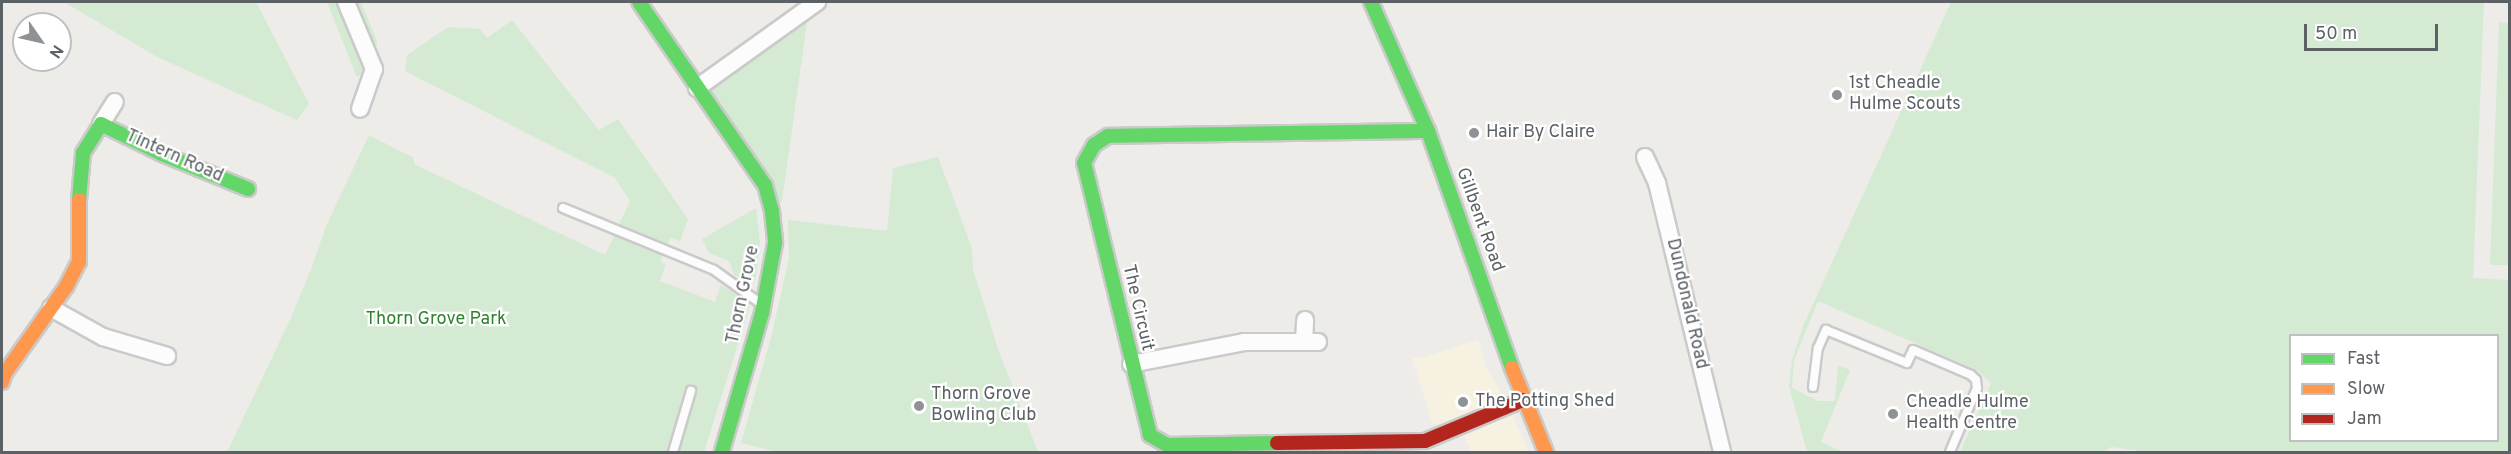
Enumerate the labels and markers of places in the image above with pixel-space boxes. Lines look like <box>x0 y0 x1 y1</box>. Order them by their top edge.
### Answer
place label: 1st Cheadle Hulme Scouts <box>1849 74 1961 116</box>
marker: 1st Cheadle Hulme Scouts <box>1830 88 1844 102</box>
place label: Hair By Claire <box>1486 122 1595 144</box>
marker: Hair By Claire <box>1467 126 1481 140</box>
place label: Thorn Grove Bowling Club <box>931 385 1036 428</box>
place label: The Potting Shed <box>1475 391 1615 413</box>
place label: Cheadle Hulme Health Centre <box>1906 393 2029 436</box>
marker: The Potting Shed <box>1456 395 1470 409</box>
marker: Thorn Grove Bowling Club <box>912 399 926 413</box>
marker: Cheadle Hulme Health Centre <box>1884 405 1902 423</box>

